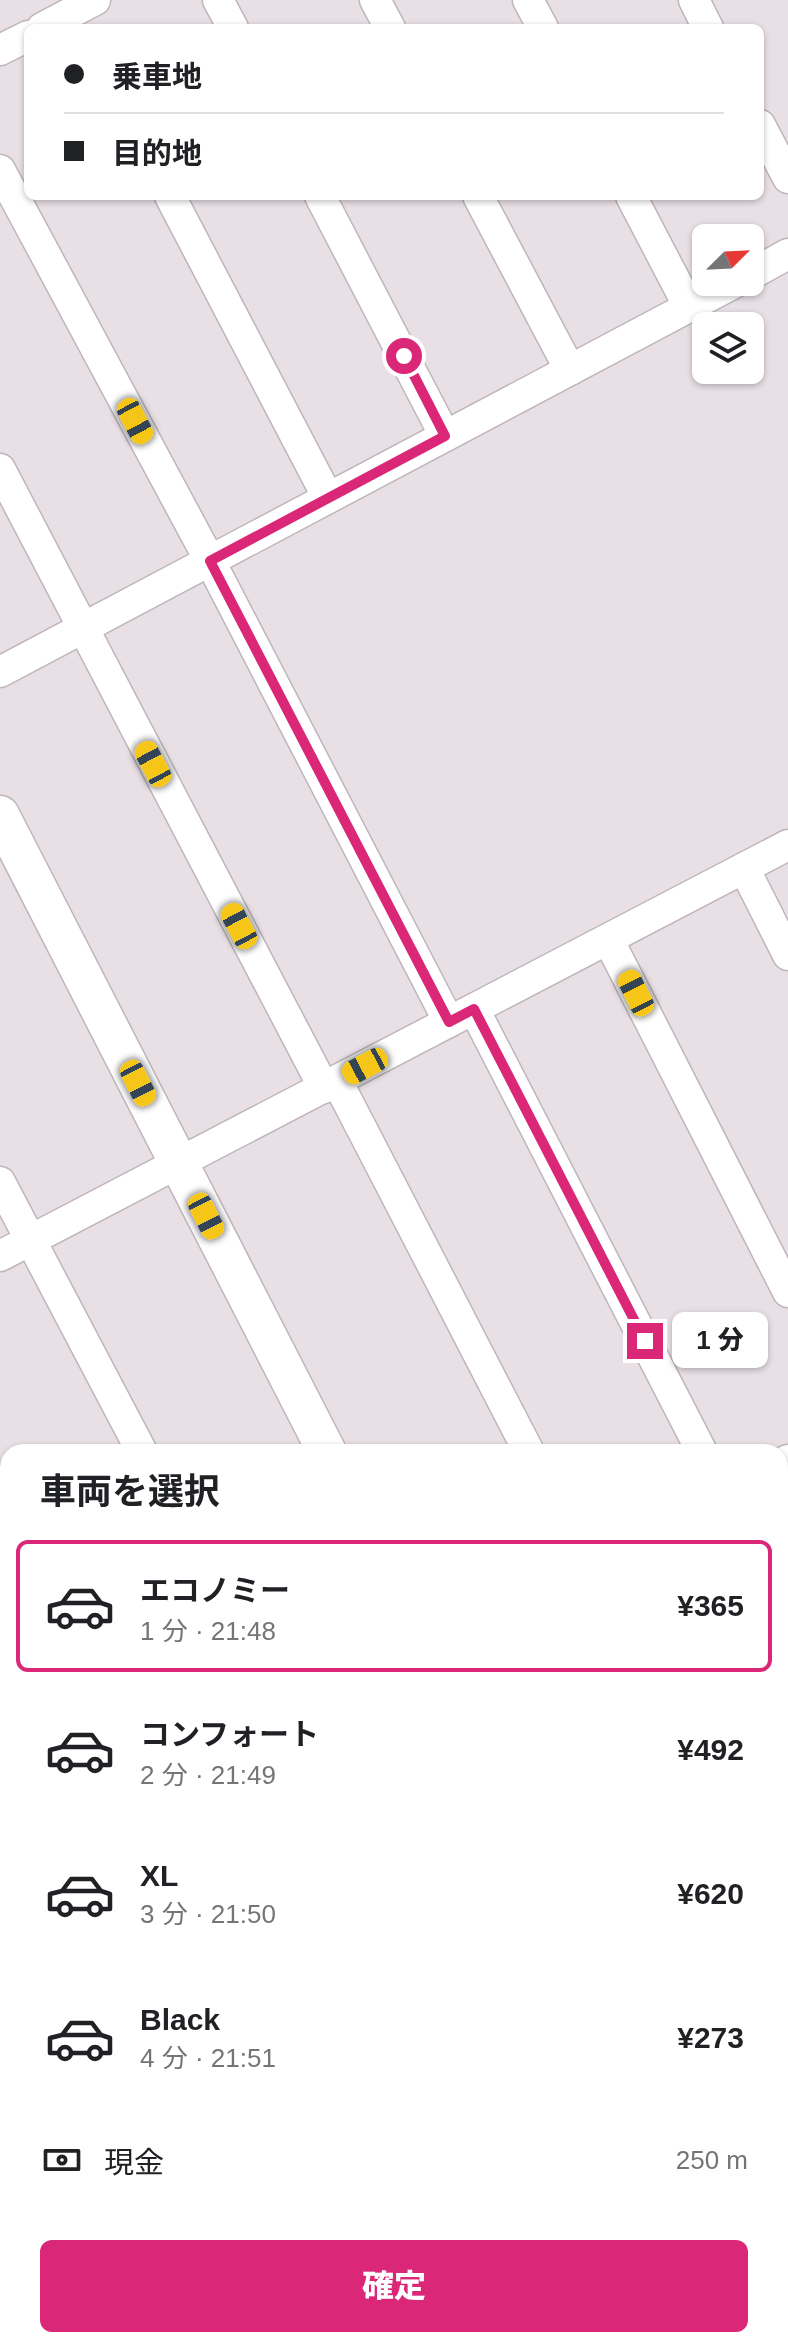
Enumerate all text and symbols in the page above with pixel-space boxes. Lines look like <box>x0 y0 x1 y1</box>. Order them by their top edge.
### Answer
text: 乗車地 <box>112 60 202 93</box>
text: 目的地 <box>112 137 202 170</box>
north arrow <box>692 224 764 296</box>
map controls <box>692 224 764 384</box>
button: layers <box>692 312 764 384</box>
route start <box>386 338 422 374</box>
car <box>113 394 157 448</box>
car <box>131 737 175 791</box>
car <box>217 899 261 953</box>
car <box>614 966 658 1020</box>
car <box>338 1044 392 1088</box>
car <box>116 1056 160 1110</box>
car <box>184 1189 228 1243</box>
callout: 1 分 <box>673 1313 769 1369</box>
route end <box>627 1323 663 1359</box>
text: 1 分 <box>696 1325 744 1355</box>
text: 車両を選択 <box>40 1471 220 1512</box>
icon: car <box>44 1570 116 1642</box>
text: エコノミー <box>140 1574 290 1607</box>
text: ¥365 <box>677 1589 744 1622</box>
text: 1 分 · 21:48 <box>140 1616 276 1646</box>
icon: car <box>44 1714 116 1786</box>
text: コンフォート <box>140 1718 319 1751</box>
text: ¥492 <box>677 1733 744 1766</box>
text: 2 分 · 21:49 <box>140 1760 276 1790</box>
icon: car <box>44 1858 116 1930</box>
text: XL <box>140 1859 178 1892</box>
text: ¥620 <box>677 1877 744 1910</box>
text: 3 分 · 21:50 <box>140 1899 276 1929</box>
icon: car <box>44 2002 116 2074</box>
text: Black <box>140 2003 220 2036</box>
text: ¥273 <box>677 2021 744 2054</box>
text: 4 分 · 21:51 <box>140 2043 276 2073</box>
icon: cash <box>40 2138 84 2182</box>
text: 250 m <box>676 2145 748 2175</box>
text: 現金 <box>104 2146 164 2179</box>
button: 確定 <box>40 2240 748 2332</box>

